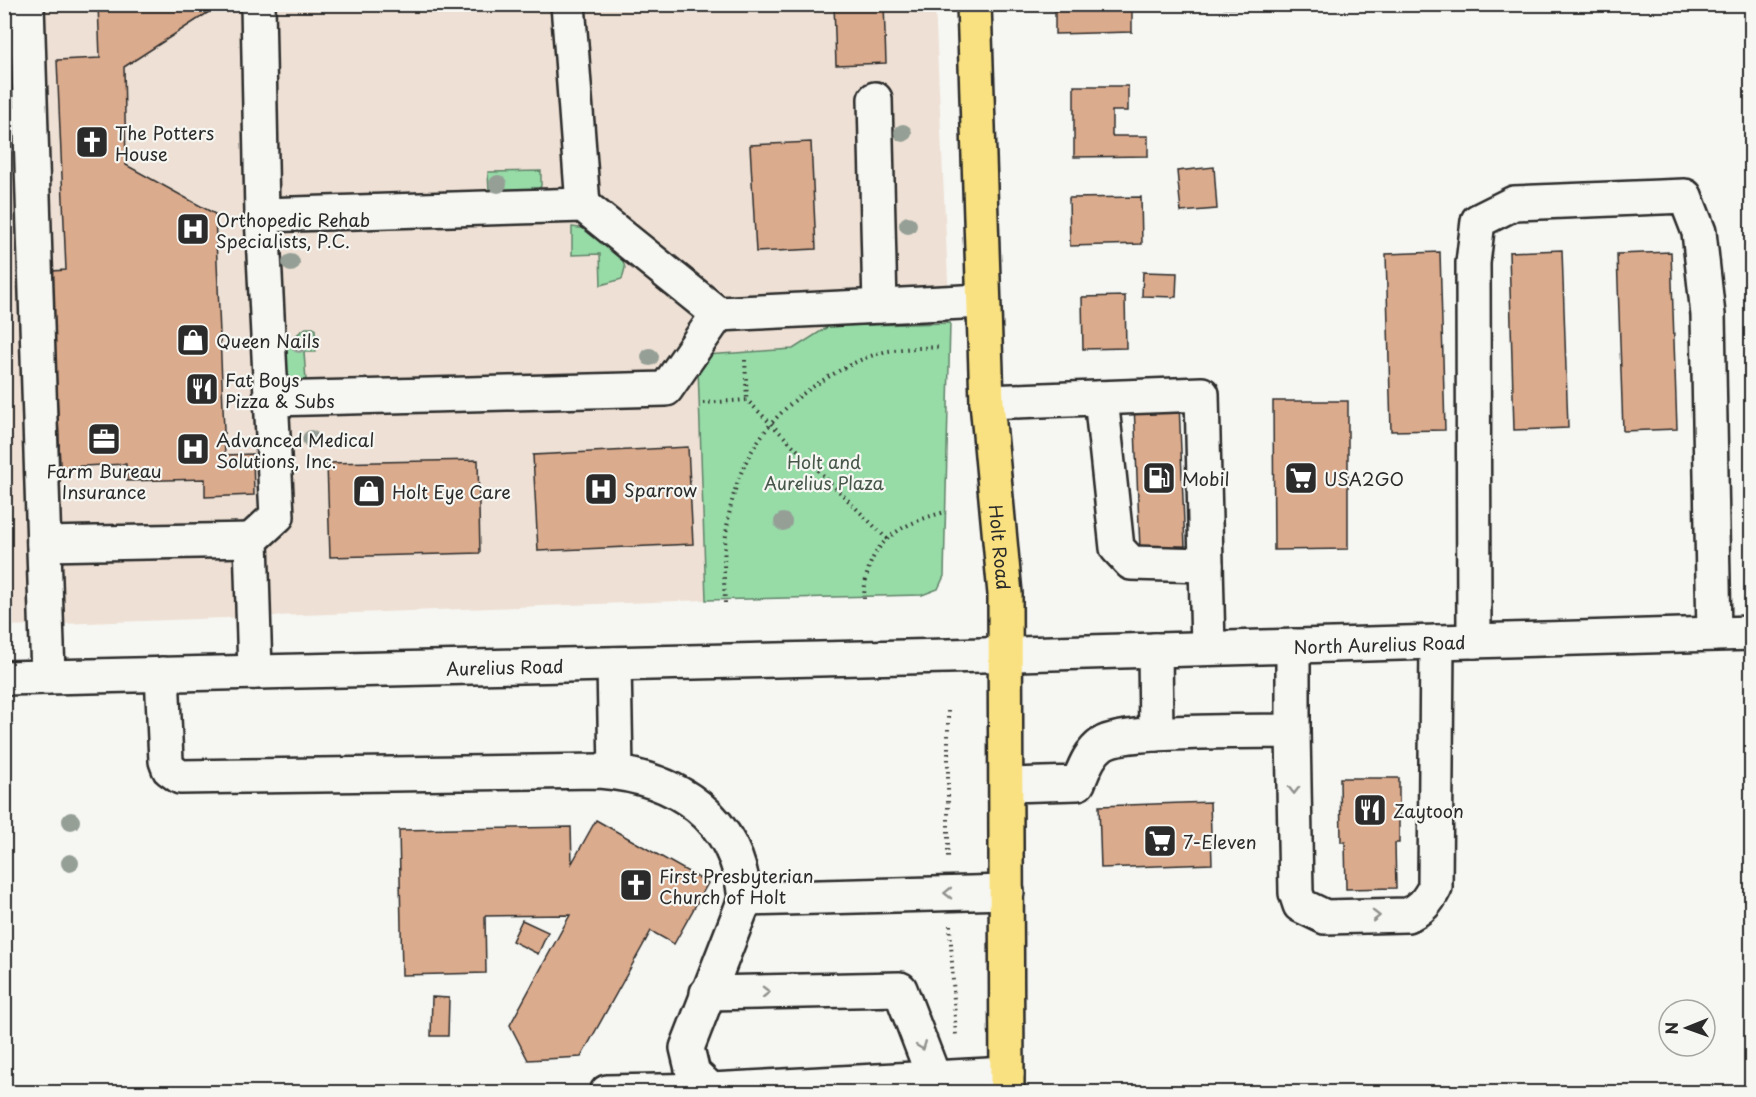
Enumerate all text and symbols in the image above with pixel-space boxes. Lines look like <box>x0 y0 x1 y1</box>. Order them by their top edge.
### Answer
place label: The Potters House <box>115 119 214 167</box>
church icon: The Potters House <box>74 124 110 160</box>
place label: Orthopedic Rehab Specialists, P.C. <box>216 206 370 254</box>
hospital icon: Orthopedic Rehab Specialists, P.C. <box>175 211 211 247</box>
shop icon: Queen Nails <box>175 322 211 358</box>
place label: Queen Nails <box>216 327 320 354</box>
place label: Fat Boys Pizza & Subs <box>225 366 335 414</box>
restaurant icon: Fat Boys Pizza & Subs <box>184 371 220 407</box>
office icon: Farm Bureau Insurance <box>86 421 122 457</box>
place label: Advanced Medical Solutions, Inc. <box>216 426 374 474</box>
hospital icon: Advanced Medical Solutions, Inc. <box>175 431 211 467</box>
park label: Holt and Aurelius Plaza <box>764 448 885 496</box>
place label: Farm Bureau Insurance <box>46 457 162 505</box>
fuel station icon: Mobil <box>1141 460 1177 496</box>
supermarket icon: USA2GO <box>1283 460 1319 496</box>
place label: Mobil <box>1182 465 1229 492</box>
place label: USA2GO <box>1324 465 1404 492</box>
hospital icon: Sparrow <box>583 471 619 507</box>
shop icon: Holt Eye Care <box>351 473 387 509</box>
place label: Sparrow <box>624 476 697 503</box>
place label: Holt Eye Care <box>392 478 511 505</box>
street label: Holt Road <box>983 503 1018 591</box>
street label: North Aurelius Road <box>1293 628 1466 660</box>
street label: Aurelius Road <box>446 651 564 681</box>
one-way arrow <box>1288 785 1301 794</box>
restaurant icon: Zaytoon <box>1352 792 1388 828</box>
place label: Zaytoon <box>1393 797 1464 824</box>
supermarket icon: 7-Eleven <box>1142 823 1178 859</box>
place label: 7-Eleven <box>1183 828 1257 855</box>
place label: First Presbyterian Church of Holt <box>659 862 814 910</box>
church icon: First Presbyterian Church of Holt <box>618 867 654 903</box>
one-way arrow <box>944 887 953 900</box>
one-way arrow <box>1371 910 1380 922</box>
one-way arrow <box>761 985 770 998</box>
north arrow <box>1657 998 1717 1058</box>
text: N <box>1659 1022 1683 1035</box>
one-way arrow <box>915 1040 927 1051</box>

